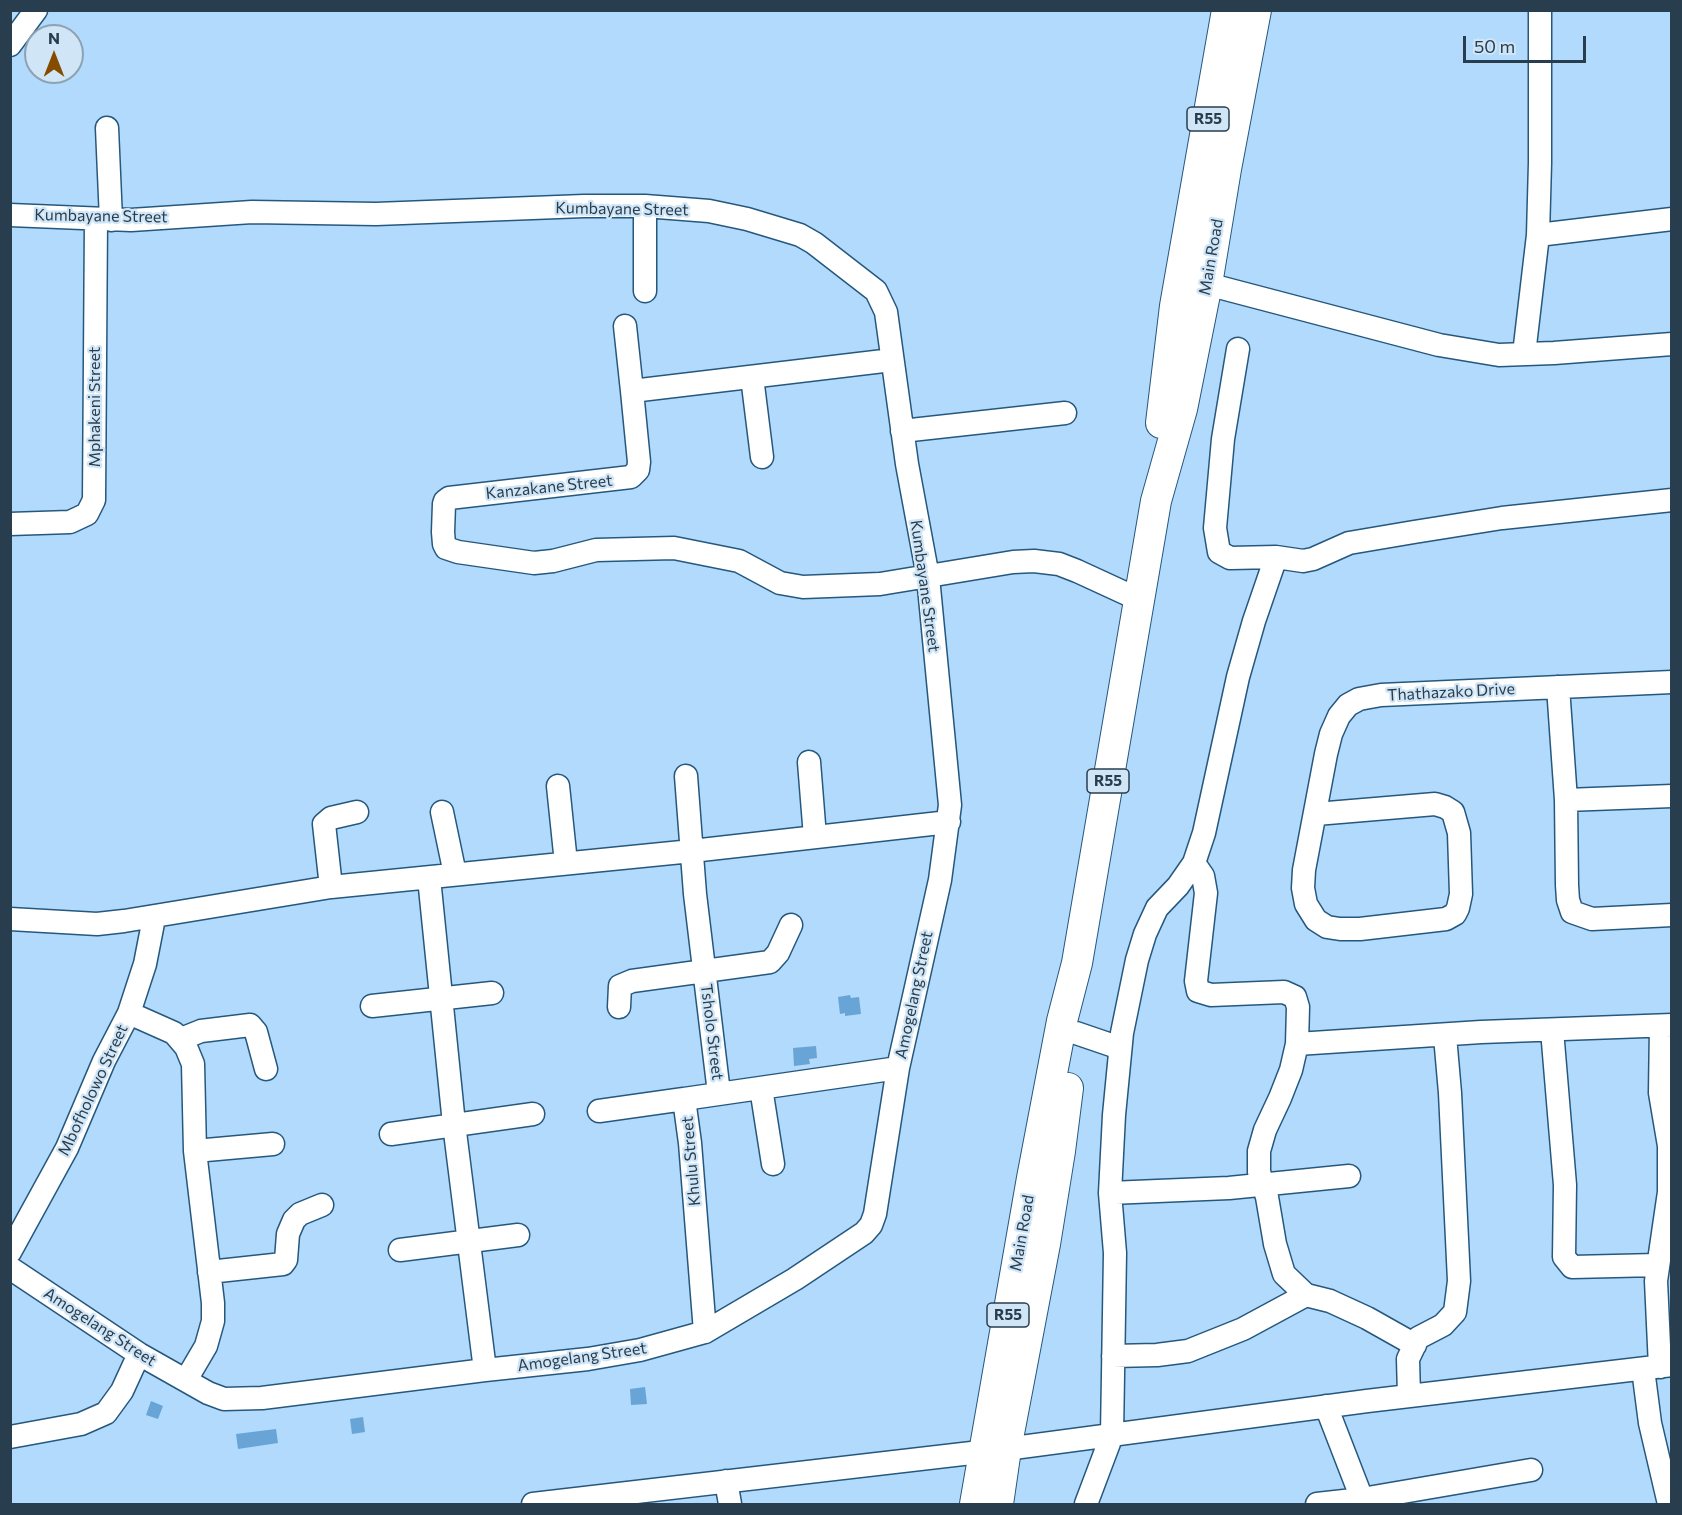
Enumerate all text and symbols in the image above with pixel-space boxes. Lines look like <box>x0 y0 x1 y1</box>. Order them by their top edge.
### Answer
north arrow <box>24 24 84 84</box>
scale bar <box>1466 24 1589 62</box>
text: N <box>48 28 60 47</box>
text: 50 m <box>1474 35 1515 57</box>
road number: R55 <box>1187 107 1229 131</box>
street label: Kumbayane Street <box>555 198 689 220</box>
street label: Kumbayane Street <box>34 205 168 227</box>
street label: Main Road <box>1195 217 1227 297</box>
street label: Mphakeni Street <box>85 347 105 467</box>
street label: Kanzakane Street <box>485 471 613 503</box>
street label: Kumbayane Street <box>906 519 944 653</box>
street label: Thathazako Drive <box>1387 679 1515 705</box>
road number: R55 <box>1087 769 1129 793</box>
street label: Amogelang Street <box>891 929 937 1061</box>
street label: Tsholo Street <box>697 983 727 1081</box>
street label: Mbofholowo Street <box>54 1021 132 1159</box>
street label: Khulu Street <box>678 1115 704 1207</box>
street label: Main Road <box>1006 1193 1038 1273</box>
street label: Amogelang Street <box>40 1284 160 1370</box>
road number: R55 <box>987 1303 1029 1327</box>
street label: Amogelang Street <box>516 1338 648 1376</box>

